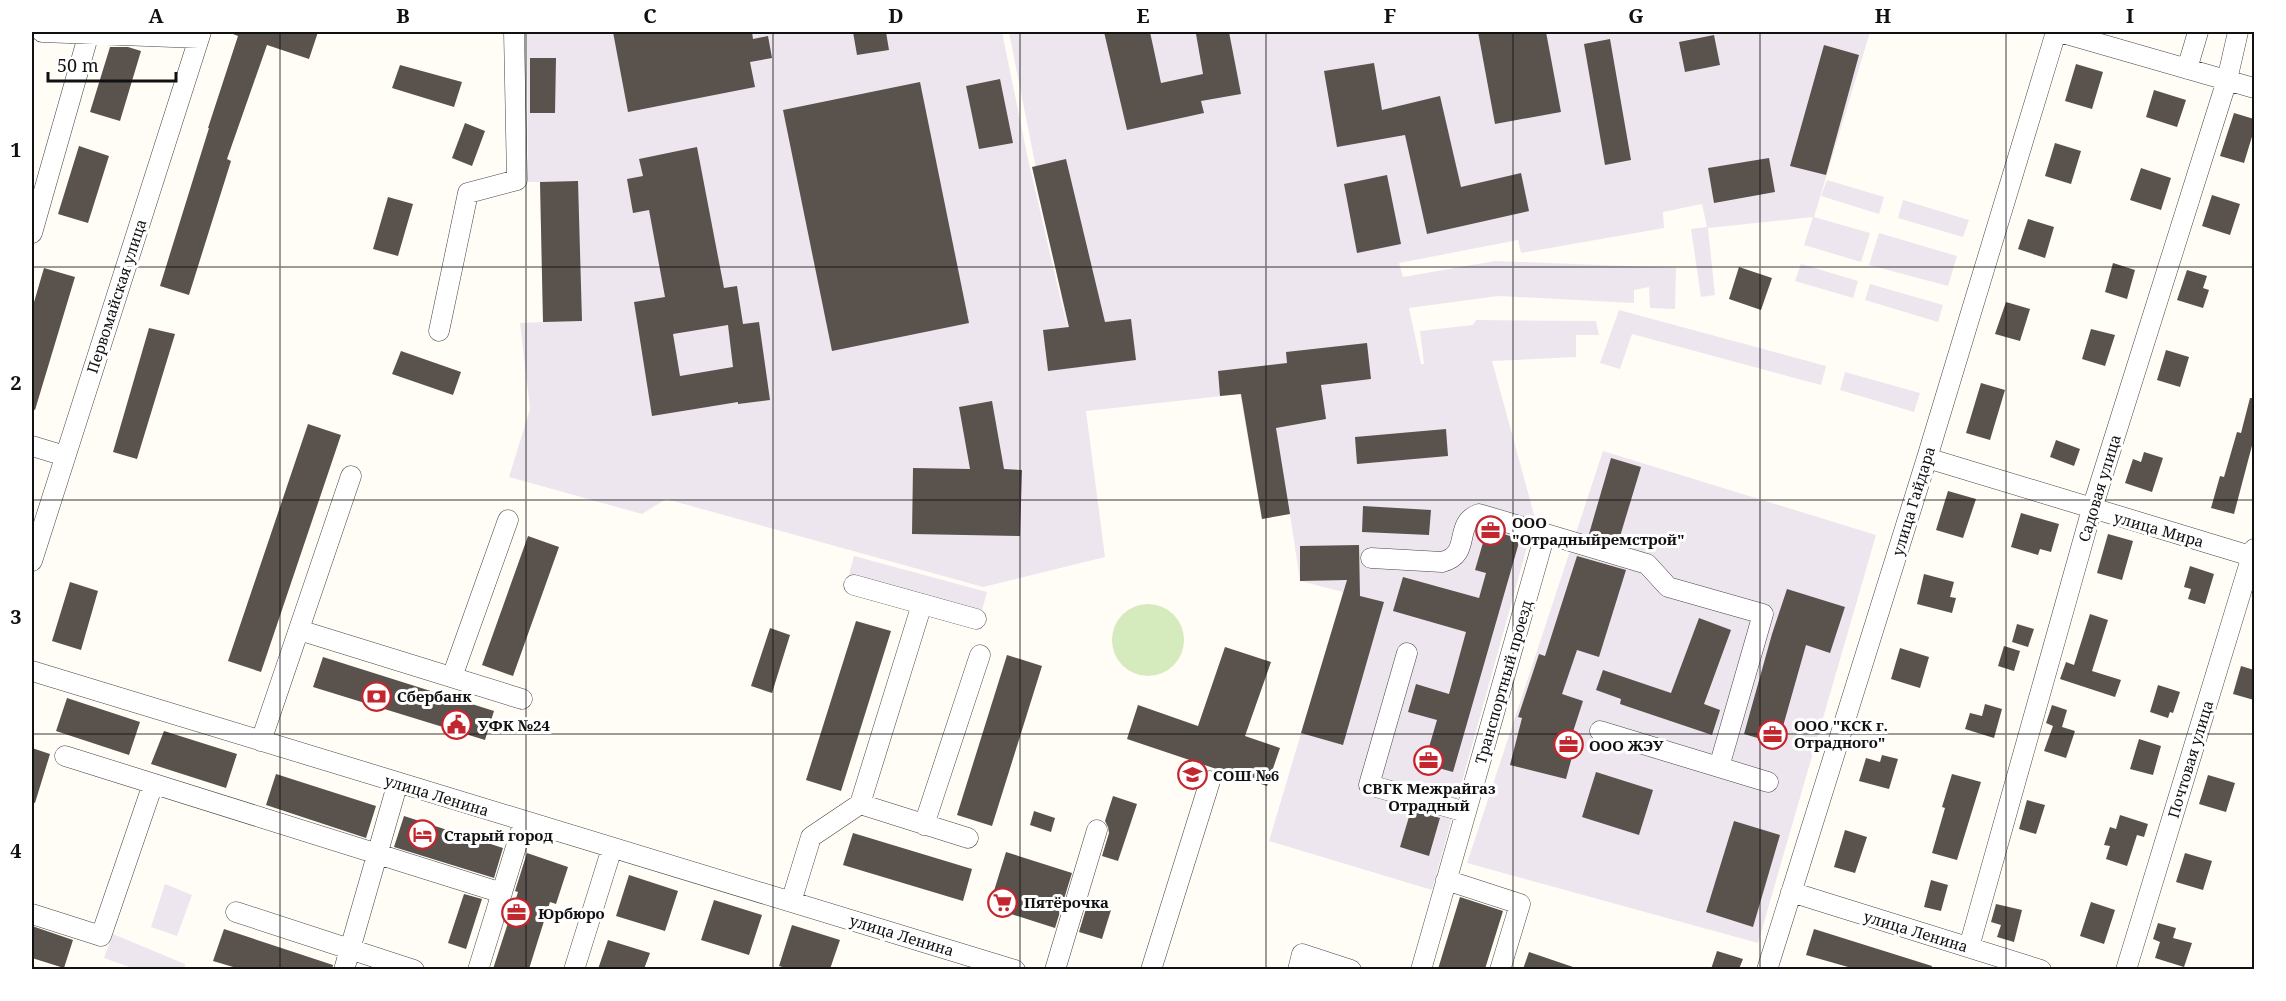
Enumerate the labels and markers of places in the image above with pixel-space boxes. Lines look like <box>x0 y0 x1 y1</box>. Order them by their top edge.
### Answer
place label: ООО "Отрадныйремстрой" <box>1512 512 1685 549</box>
office icon: ООО "Отрадныйремстрой" <box>1475 515 1507 547</box>
bank icon: Сбербанк <box>360 680 392 712</box>
place label: Сбербанк <box>397 686 472 706</box>
public building icon: УФК №24 <box>441 709 473 741</box>
place label: УФК №24 <box>478 715 550 735</box>
place label: ООО "КСК г. Отрадного" <box>1794 715 1888 752</box>
office icon: ООО "КСК г. Отрадного" <box>1757 718 1789 750</box>
office icon: ООО ЖЭУ <box>1552 729 1584 761</box>
place label: ООО ЖЭУ <box>1589 735 1664 755</box>
office icon: СВГК Межрайгаз Отрадный <box>1413 745 1445 777</box>
school or university icon: СОШ №6 <box>1176 759 1208 791</box>
place label: СОШ №6 <box>1213 765 1279 785</box>
place label: СВГК Межрайгаз Отрадный <box>1362 778 1496 815</box>
hotel icon: Старый город <box>407 819 439 851</box>
place label: Старый город <box>444 825 553 845</box>
supermarket icon: Пятёрочка <box>987 886 1019 918</box>
place label: Пятёрочка <box>1024 892 1109 912</box>
office icon: Юрбюро <box>501 897 533 929</box>
place label: Юрбюро <box>538 903 605 923</box>

